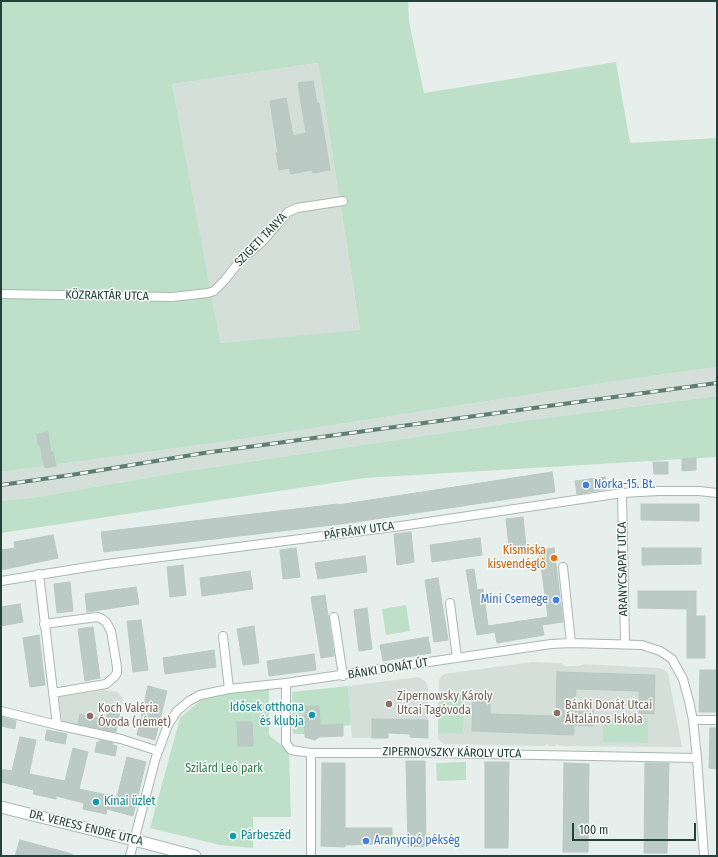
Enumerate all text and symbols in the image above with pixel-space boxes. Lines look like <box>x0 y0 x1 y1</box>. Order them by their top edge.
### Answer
street label: SZIGETI TANYA <box>232 210 290 270</box>
street label: KÖZRAKTÁR UTCA <box>65 288 149 304</box>
place label: Norka-15. Bt. <box>594 478 655 492</box>
marker: Norka-15. Bt. <box>581 480 591 490</box>
street label: PÁFRÁNY UTCA <box>323 519 395 543</box>
street label: ARANYCSAPAT UTCA <box>615 522 631 616</box>
place label: Kismiska kisvendéglő <box>487 544 546 572</box>
marker: Kismiska kisvendéglő <box>549 553 559 563</box>
place label: Mini Csemege <box>481 593 548 607</box>
marker: Mini Csemege <box>551 595 561 605</box>
street label: BÁNKI DONÁT ÚT <box>347 656 429 682</box>
place label: Zipernowsky Károly Utcai Tagóvoda <box>397 690 492 718</box>
marker: Zipernowsky Károly Utcai Tagóvoda <box>384 699 394 709</box>
place label: Bánki Donát Utcai Általános Iskola <box>565 699 652 727</box>
place label: Idősek otthona és klubja <box>230 701 304 729</box>
place label: Koch Valéria Óvoda (német) <box>98 702 171 730</box>
marker: Bánki Donát Utcai Általános Iskola <box>552 708 562 718</box>
marker: Idősek otthona és klubja <box>307 710 317 720</box>
marker: Koch Valéria Óvoda (német) <box>85 711 95 721</box>
street label: ZIPERNOVSZKY KÁROLY UTCA <box>382 745 522 761</box>
park label: Szilárd Leó park <box>185 762 263 776</box>
place label: Kínai üzlet <box>104 795 155 809</box>
marker: Kínai üzlet <box>91 797 101 807</box>
street label: DR. VERESS ENDRE UTCA <box>28 807 144 849</box>
scale bar <box>574 815 698 841</box>
text: 100 m <box>579 823 608 837</box>
place label: Párbeszéd <box>241 829 291 843</box>
marker: Párbeszéd <box>228 831 238 841</box>
place label: Aranycipó pékség <box>374 834 460 848</box>
marker: Aranycipó pékség <box>361 836 371 846</box>

